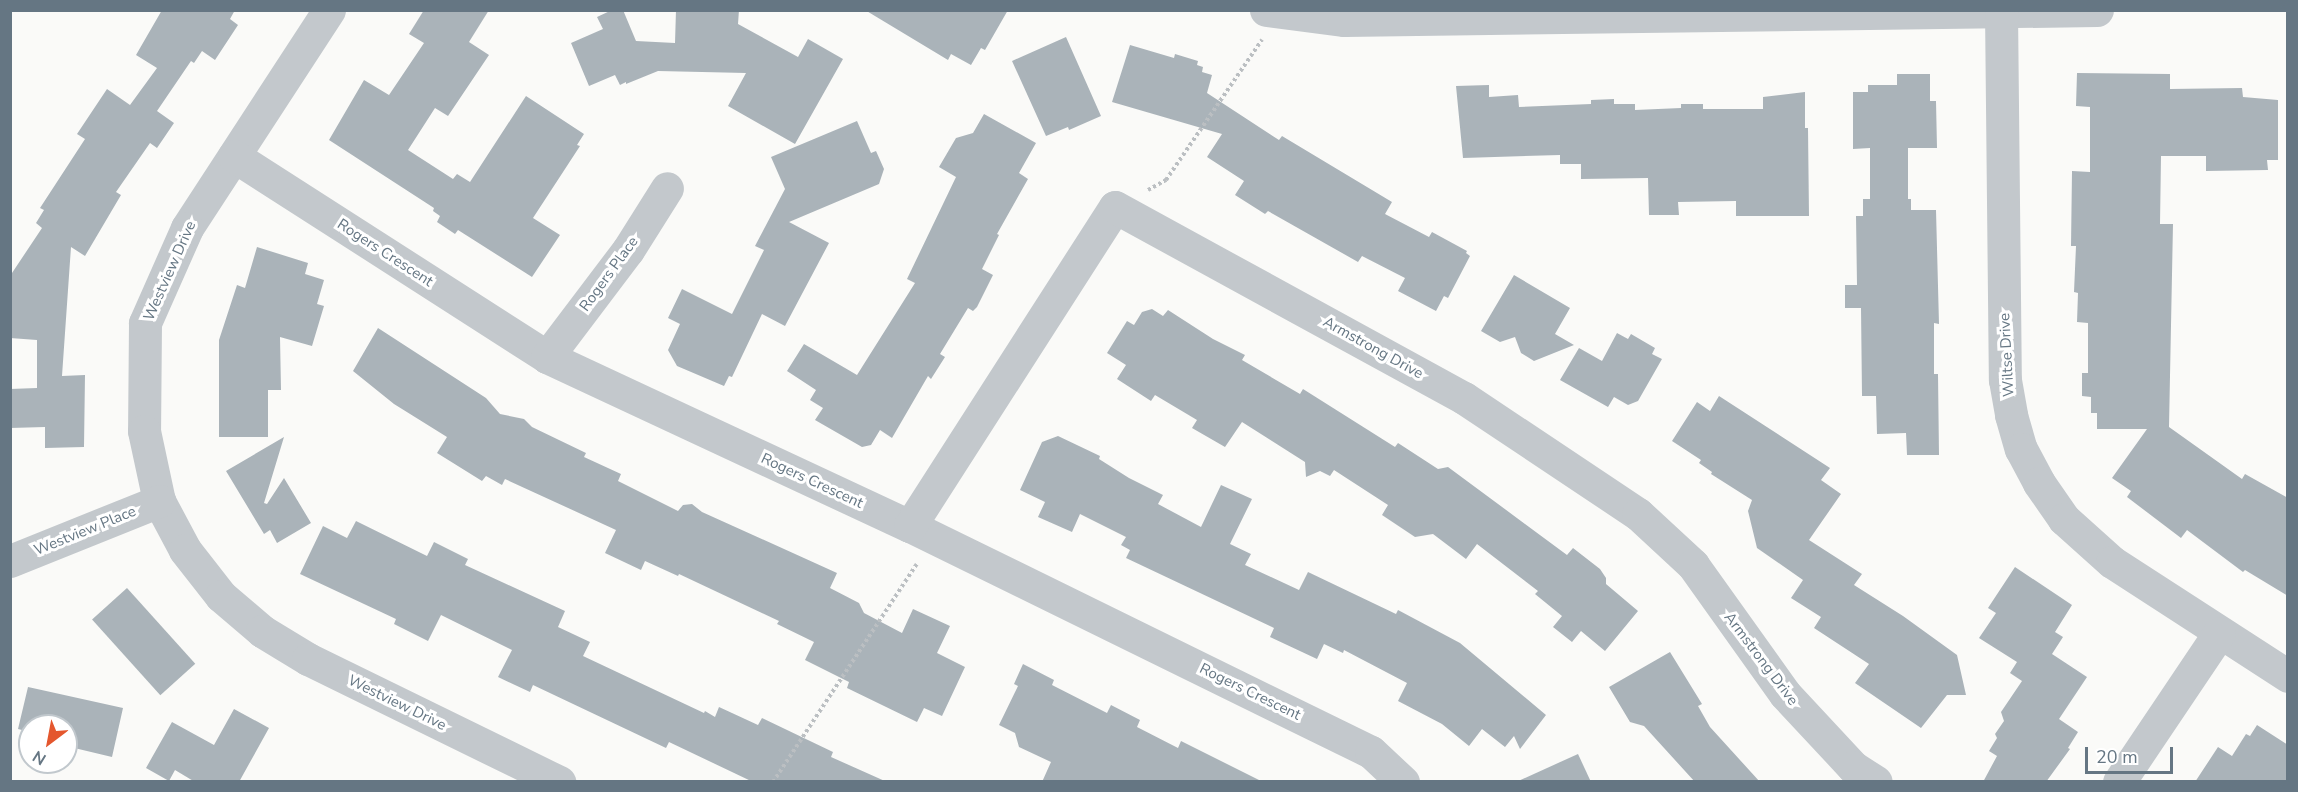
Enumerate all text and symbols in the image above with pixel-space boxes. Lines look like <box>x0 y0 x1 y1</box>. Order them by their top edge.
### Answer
street label: Rogers Crescent <box>334 215 436 291</box>
street label: Westview Drive <box>140 218 200 324</box>
street label: Rogers Place <box>576 233 642 315</box>
street label: Wiltse Drive <box>1996 312 2018 398</box>
street label: Armstrong Drive <box>1320 313 1426 383</box>
street label: Rogers Crescent <box>758 450 866 512</box>
street label: Westview Place <box>31 502 139 560</box>
street label: Armstrong Drive <box>1720 609 1802 709</box>
street label: Rogers Crescent <box>1196 660 1304 724</box>
street label: Westview Drive <box>345 671 449 735</box>
north arrow <box>18 714 78 774</box>
scale bar <box>2088 735 2176 773</box>
text: N <box>29 745 50 770</box>
text: 20 m <box>2096 745 2138 769</box>

